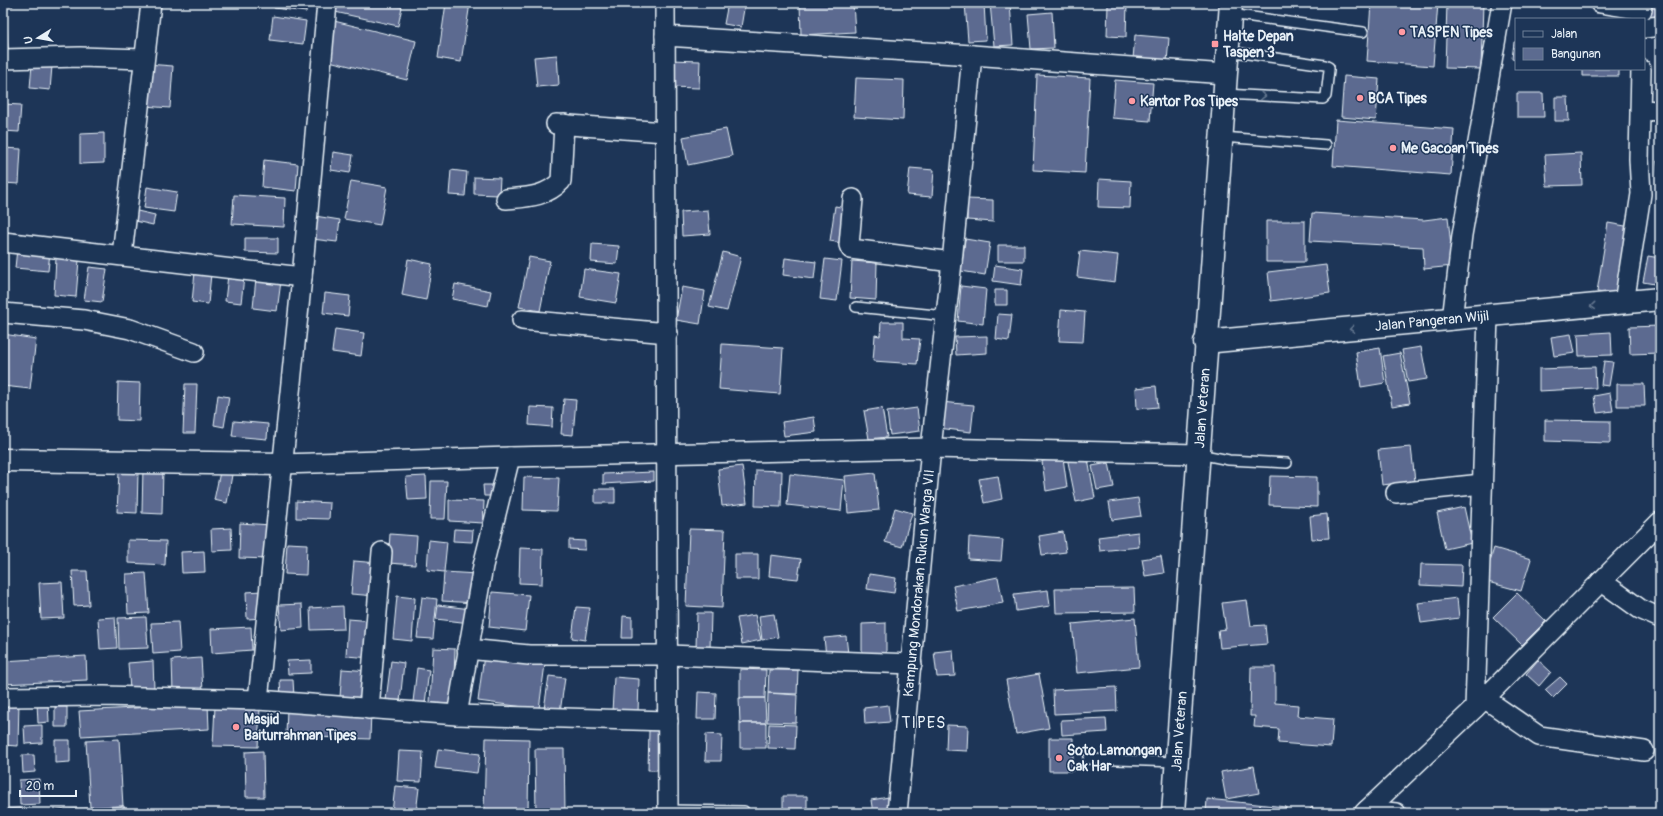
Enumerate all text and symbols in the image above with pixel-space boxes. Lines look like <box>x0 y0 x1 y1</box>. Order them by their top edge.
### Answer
north arrow <box>18 18 58 58</box>
legend <box>1515 18 1645 70</box>
place label: TASPEN Tipes <box>1409 24 1493 41</box>
marker: TASPEN Tipes <box>1397 27 1407 37</box>
text: Jalan <box>1551 27 1577 42</box>
place label: Halte Depan Taspen 3 <box>1222 28 1294 61</box>
text: U <box>22 35 36 45</box>
marker: Halte Depan Taspen 3 <box>1210 39 1220 49</box>
text: Bangunan <box>1551 47 1601 62</box>
place label: BCA Tipes <box>1368 90 1427 107</box>
one-way arrow <box>1260 92 1266 101</box>
place label: Kantor Pos Tipes <box>1140 93 1239 110</box>
marker: BCA Tipes <box>1355 93 1365 103</box>
marker: Kantor Pos Tipes <box>1127 96 1137 106</box>
place label: Me Gacoan Tipes <box>1401 140 1499 157</box>
marker: Me Gacoan Tipes <box>1388 143 1398 153</box>
one-way arrow <box>1590 301 1596 310</box>
street label: Jalan Pangeran Wijil <box>1374 307 1490 335</box>
one-way arrow <box>1349 324 1355 333</box>
street label: Jalan Veteran <box>1191 367 1214 449</box>
street label: Kampung Mondorakan Rukun Warga VII <box>900 468 938 698</box>
street label: Jalan Veteran <box>1168 690 1191 772</box>
place label: Masjid Baiturrahman Tipes <box>244 711 357 744</box>
district label: TIPES <box>902 713 946 733</box>
marker: Masjid Baiturrahman Tipes <box>231 722 241 732</box>
place label: Soto Lamongan Cak Har <box>1067 742 1162 775</box>
marker: Soto Lamongan Cak Har <box>1054 753 1064 763</box>
scale bar <box>20 772 76 798</box>
text: 20 m <box>26 779 55 794</box>

